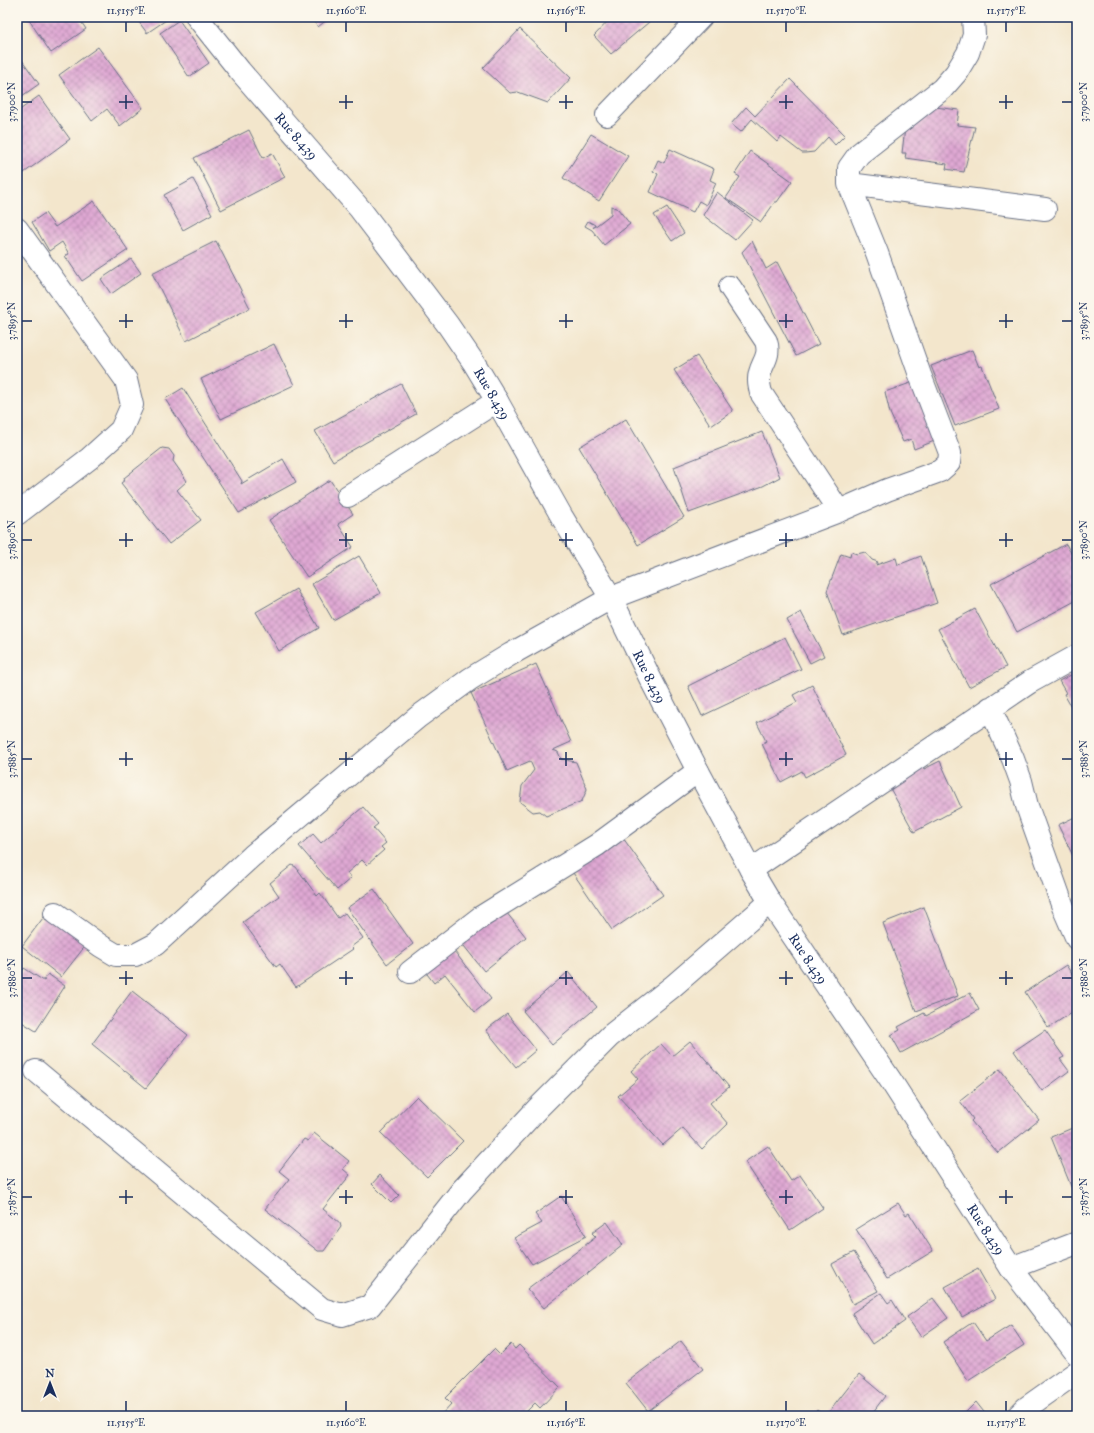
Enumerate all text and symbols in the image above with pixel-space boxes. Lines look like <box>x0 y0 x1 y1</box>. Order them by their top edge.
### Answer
text: 11.5155°E <box>107 5 145 17</box>
text: 11.5160°E <box>326 5 366 17</box>
text: 11.5165°E <box>547 5 585 17</box>
text: 11.5170°E <box>766 5 806 17</box>
text: 11.5175°E <box>986 5 1026 17</box>
text: 3.7900°N <box>6 82 18 122</box>
text: 3.7900°N <box>1078 82 1090 122</box>
street label: Rue 8.439 <box>271 109 322 163</box>
text: 3.7895°N <box>6 301 18 340</box>
text: 3.7895°N <box>1078 301 1090 340</box>
street label: Rue 8.439 <box>470 364 514 422</box>
text: 3.7890°N <box>6 520 18 560</box>
text: 3.7890°N <box>1078 520 1090 560</box>
street label: Rue 8.439 <box>629 647 670 706</box>
text: 3.7885°N <box>6 739 18 778</box>
text: 3.7885°N <box>1078 739 1090 778</box>
street label: Rue 8.439 <box>785 930 831 987</box>
text: 3.7880°N <box>6 958 18 998</box>
text: 3.7880°N <box>1078 958 1090 998</box>
text: 3.7875°N <box>6 1177 18 1216</box>
text: 3.7875°N <box>1078 1177 1090 1216</box>
street label: Rue 8.439 <box>963 1200 1009 1258</box>
north arrow <box>30 1363 70 1403</box>
text: N <box>45 1367 55 1380</box>
text: 11.5155°E <box>107 1417 145 1429</box>
text: 11.5160°E <box>326 1417 366 1429</box>
text: 11.5165°E <box>547 1417 585 1429</box>
text: 11.5170°E <box>766 1417 806 1429</box>
text: 11.5175°E <box>986 1417 1026 1429</box>

